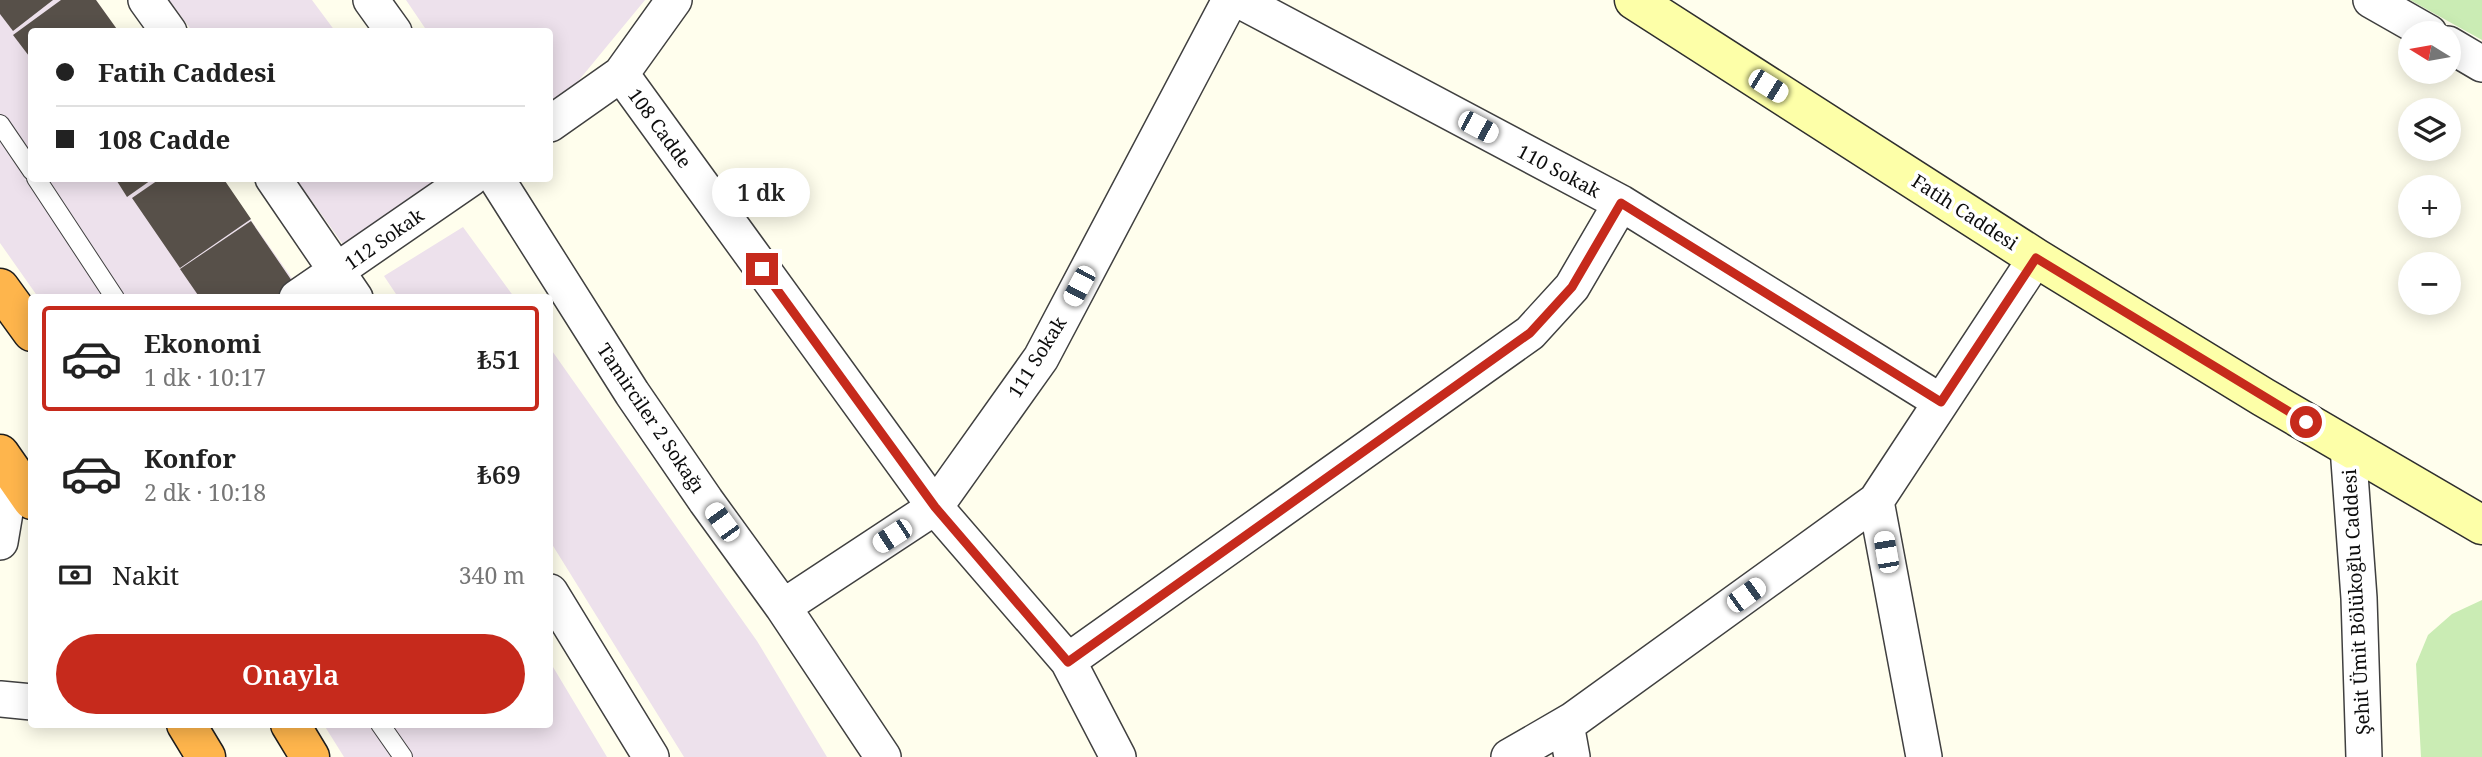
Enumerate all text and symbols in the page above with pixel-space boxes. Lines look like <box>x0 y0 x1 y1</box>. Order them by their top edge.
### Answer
north arrow <box>2398 21 2460 84</box>
map controls <box>2398 21 2461 315</box>
text: Fatih Caddesi <box>98 54 276 90</box>
car <box>1745 66 1792 106</box>
street label: 108 Cadde <box>622 83 698 173</box>
button: layers <box>2398 98 2461 161</box>
car <box>1455 108 1502 146</box>
text: 108 Cadde <box>98 121 230 157</box>
street label: 110 Sokak <box>1513 138 1606 204</box>
callout: 1 dk <box>713 168 811 216</box>
street label: Fatih Caddesi <box>1907 168 2023 256</box>
button: + <box>2398 175 2461 238</box>
text: 1 dk <box>737 176 785 208</box>
street label: 112 Sokak <box>339 202 429 276</box>
button: − <box>2398 252 2461 315</box>
route end <box>746 253 778 285</box>
car <box>1060 263 1099 309</box>
street label: 111 Sokak <box>1002 311 1073 402</box>
text: Ekonomi <box>144 325 261 361</box>
icon: car <box>60 327 123 390</box>
street label: Tamirciler 2 Sokağı <box>591 338 711 498</box>
text: ₺51 <box>477 341 521 377</box>
text: 1 dk · 10:17 <box>144 361 266 393</box>
route start <box>2290 406 2322 438</box>
text: Konfor <box>144 440 236 476</box>
icon: car <box>60 442 123 505</box>
text: ₺69 <box>477 456 521 492</box>
street label: Şehit Ümit Bölükoğlu Caddesi <box>2336 468 2376 736</box>
text: 2 dk · 10:18 <box>144 476 266 508</box>
car <box>702 499 743 545</box>
car <box>869 516 916 556</box>
car <box>1873 529 1900 575</box>
icon: cash <box>56 556 94 594</box>
text: Nakit <box>112 557 179 593</box>
text: 340 m <box>459 559 525 591</box>
car <box>1723 574 1770 616</box>
button: Onayla <box>56 634 525 714</box>

